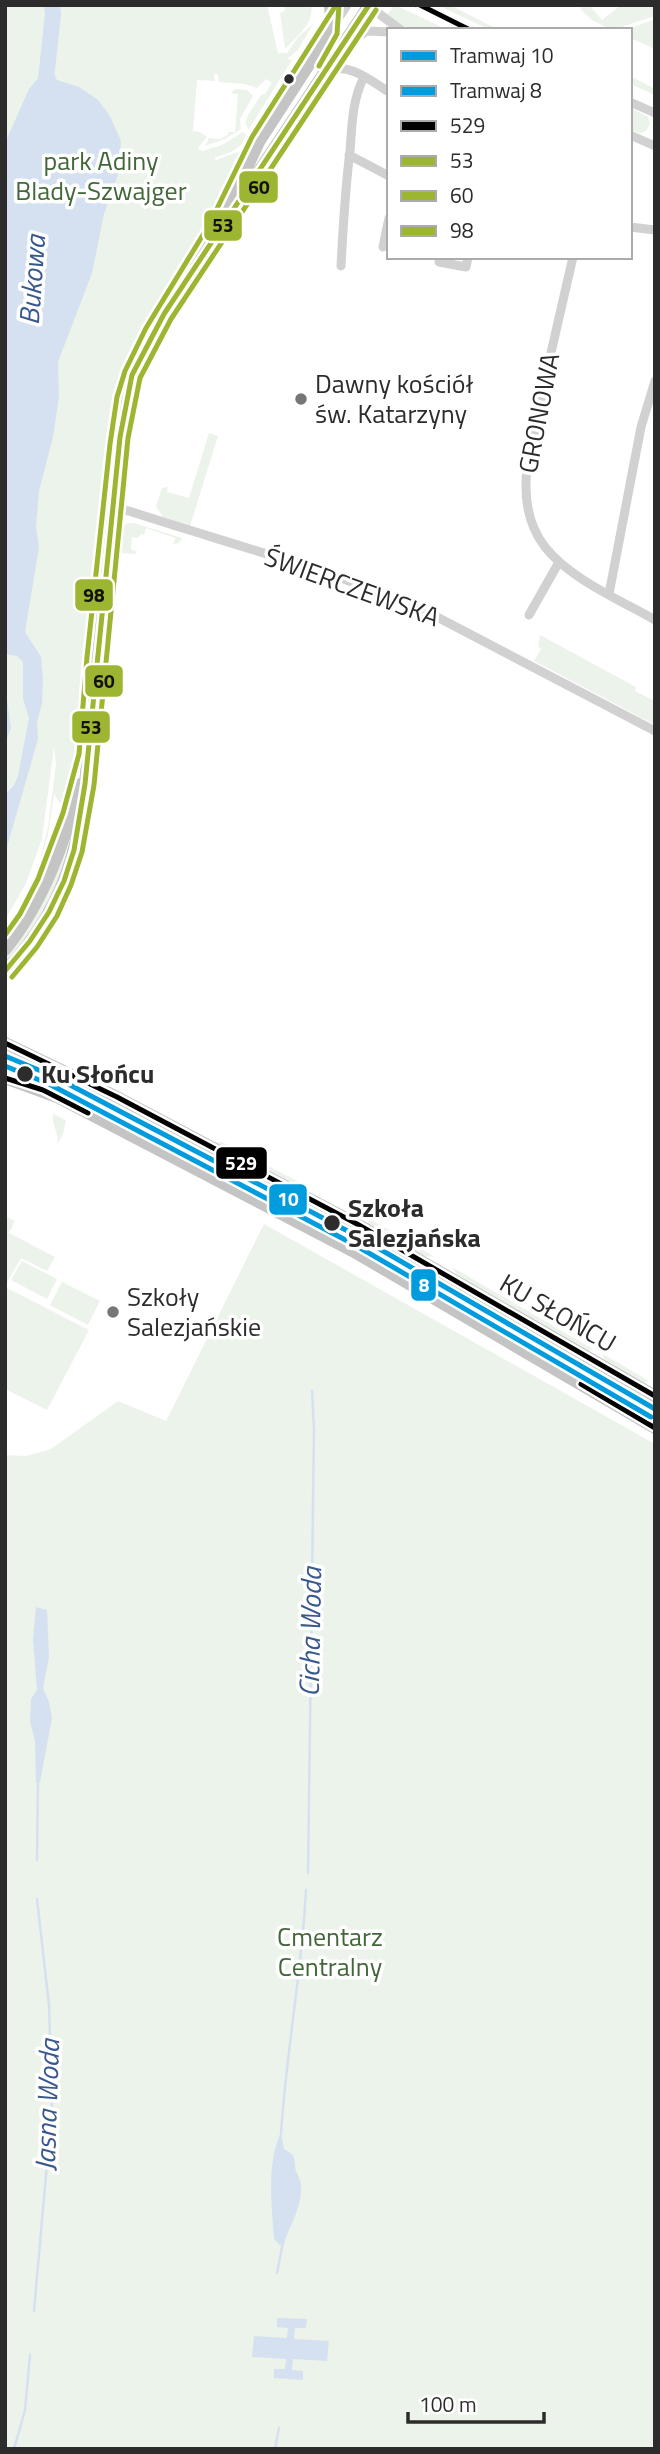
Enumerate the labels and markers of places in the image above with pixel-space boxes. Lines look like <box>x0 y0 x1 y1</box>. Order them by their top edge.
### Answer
unlabelled marker <box>282 72 296 86</box>
place label: Dawny kościół św. Katarzyny <box>315 364 473 433</box>
marker: Dawny kościół św. Katarzyny <box>293 391 309 407</box>
place label: Ku Słońcu <box>41 1054 154 1093</box>
marker: Ku Słońcu <box>15 1064 35 1084</box>
place label: Szkoła Salezjańska <box>348 1188 481 1257</box>
marker: Szkoła Salezjańska <box>322 1213 342 1233</box>
place label: Szkoły Salezjańskie <box>127 1277 261 1346</box>
marker: Szkoły Salezjańskie <box>105 1304 121 1320</box>

